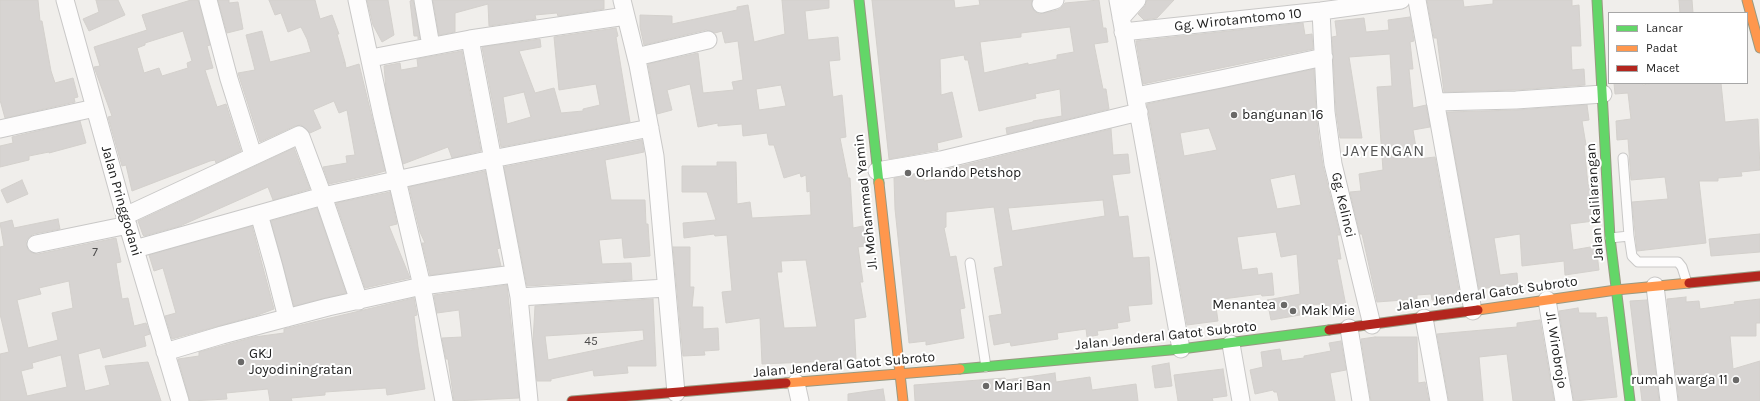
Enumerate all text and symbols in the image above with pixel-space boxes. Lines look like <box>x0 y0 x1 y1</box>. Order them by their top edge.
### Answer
street label: Gg. Wirotamtomo 10 <box>1173 5 1303 35</box>
legend <box>1608 12 1748 84</box>
text: Lancar <box>1646 21 1683 35</box>
text: Padat <box>1646 41 1677 55</box>
text: Macet <box>1646 61 1680 75</box>
place label: bangunan 16 <box>1242 107 1323 123</box>
marker: bangunan 16 <box>1229 110 1239 120</box>
street label: Jl. Mohammad Yamin <box>850 133 882 271</box>
district label: JAYENGAN <box>1343 141 1425 161</box>
street label: Jalan Kalilarangan <box>1583 143 1607 261</box>
street label: Jalan Pringgodani <box>97 144 145 258</box>
place label: Orlando Petshop <box>916 165 1021 181</box>
marker: Orlando Petshop <box>903 168 913 178</box>
street label: Gg. Kelinci <box>1327 171 1359 239</box>
house number: 7 <box>92 246 98 260</box>
street label: Jalan Jenderal Gatot Subroto <box>1395 273 1579 315</box>
place label: Menantea <box>1212 297 1276 313</box>
marker: Menantea <box>1279 300 1289 310</box>
place label: Mak Mie <box>1301 303 1355 319</box>
marker: Mak Mie <box>1288 306 1298 316</box>
street label: Jl. Wirobrojo <box>1542 310 1570 390</box>
street label: Jalan Jenderal Gatot Subroto <box>1074 318 1258 354</box>
house number: 45 <box>584 335 598 349</box>
place label: GKJ Joyodiningratan <box>249 346 352 378</box>
street label: Jalan Jenderal Gatot Subroto <box>752 349 936 381</box>
marker: GKJ Joyodiningratan <box>236 357 246 367</box>
place label: rumah warga 11 <box>1631 372 1728 388</box>
marker: rumah warga 11 <box>1731 375 1741 385</box>
place label: Mari Ban <box>994 378 1051 394</box>
marker: Mari Ban <box>981 381 991 391</box>

